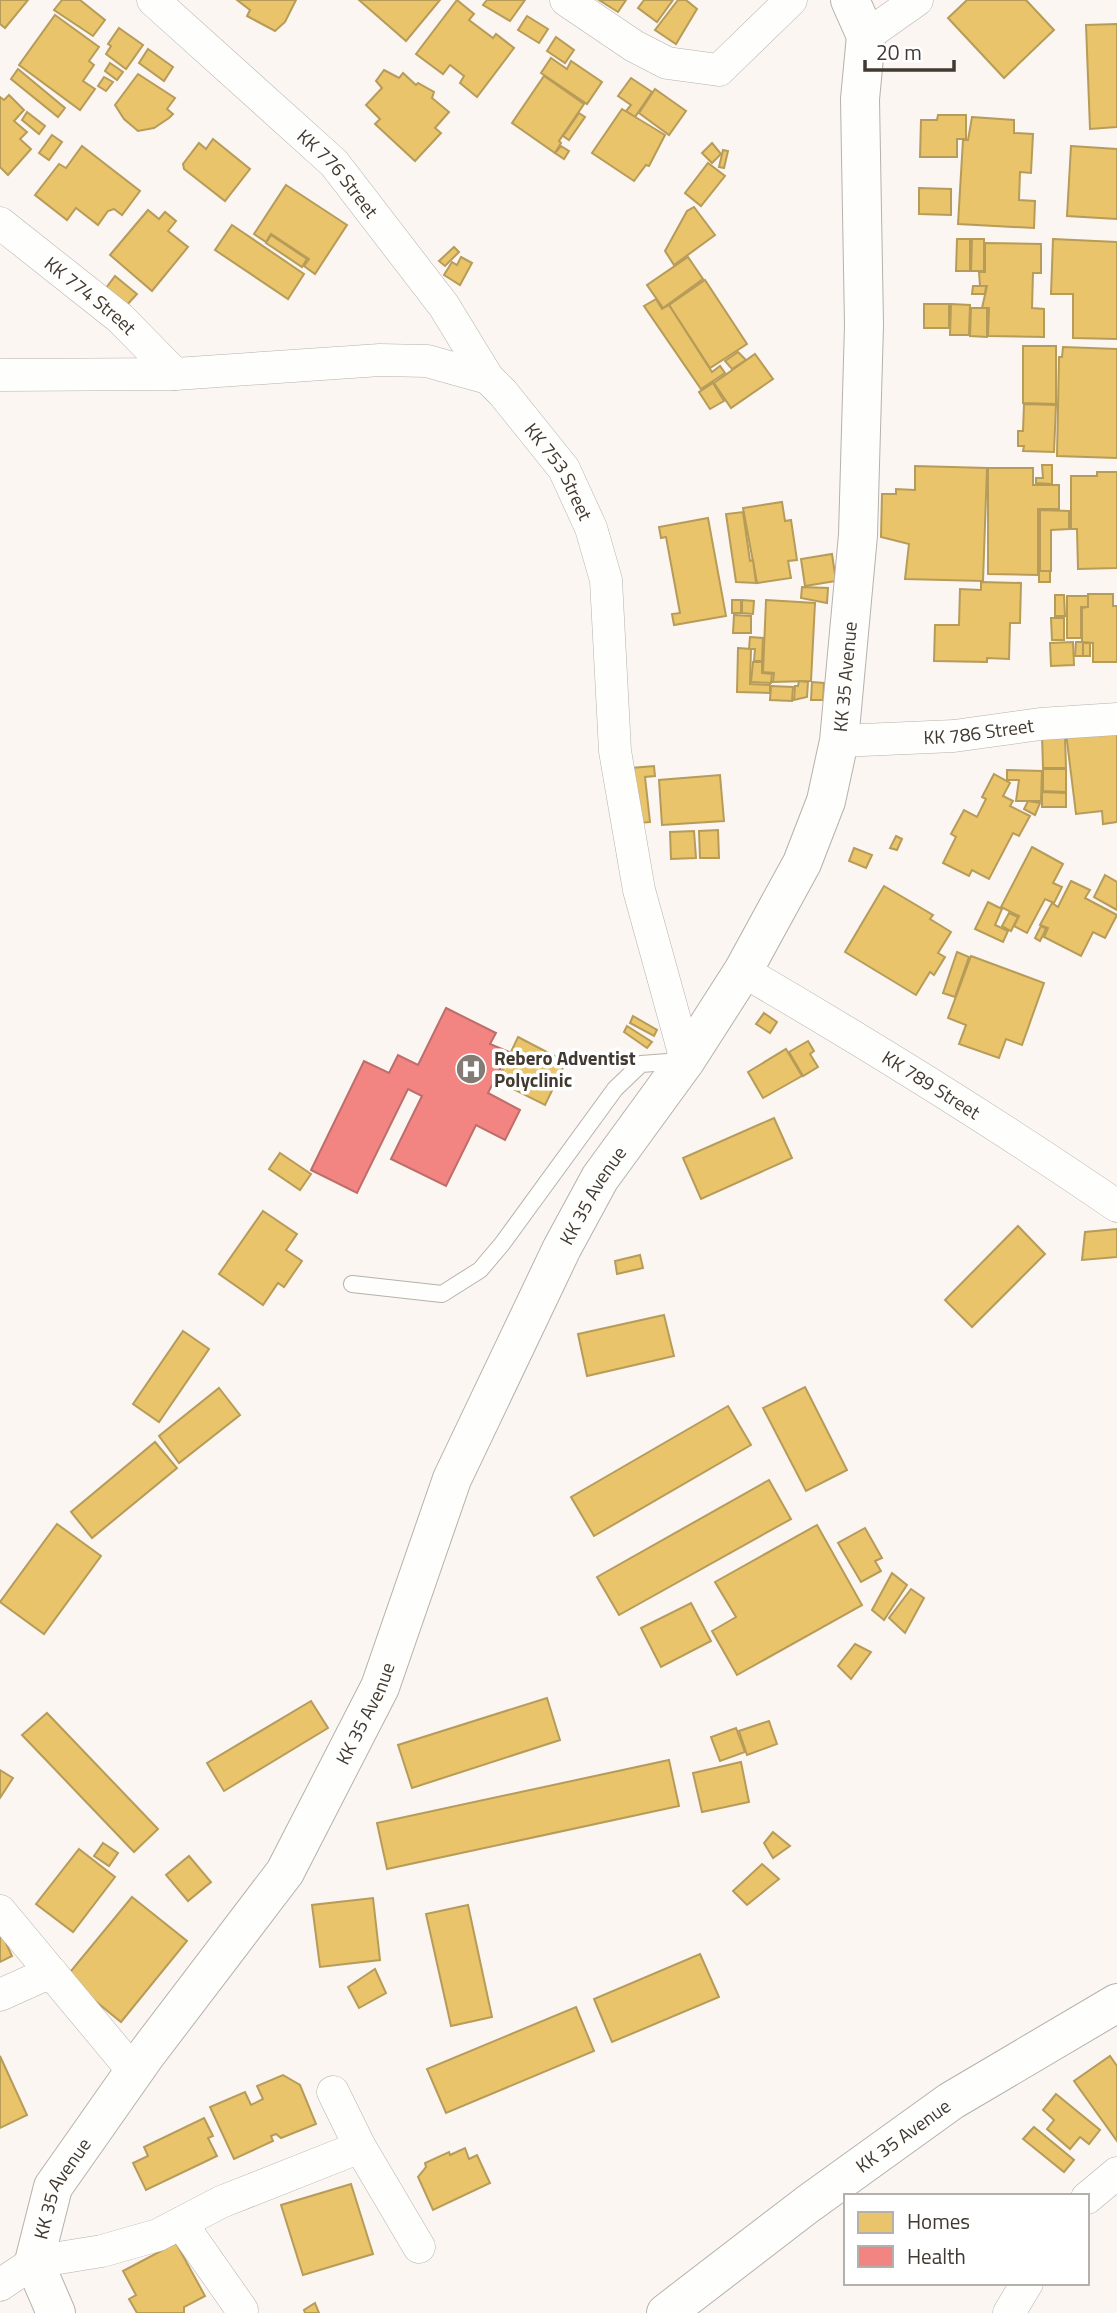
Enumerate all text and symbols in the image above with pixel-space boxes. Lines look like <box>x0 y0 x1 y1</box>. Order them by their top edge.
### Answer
scale bar <box>865 28 954 72</box>
text: 20 m <box>876 36 922 68</box>
street label: KK 776 Street <box>291 122 386 224</box>
street label: KK 774 Street <box>39 249 144 341</box>
street label: KK 753 Street <box>518 416 601 525</box>
street label: KK 35 Avenue <box>825 620 864 733</box>
street label: KK 786 Street <box>923 710 1036 751</box>
place label: Rebero Adventist Polyclinic <box>494 1043 636 1094</box>
street label: KK 789 Street <box>877 1043 987 1126</box>
hospital icon: Rebero Adventist Polyclinic <box>454 1052 488 1086</box>
street label: KK 35 Avenue <box>551 1140 633 1250</box>
street label: KK 35 Avenue <box>328 1658 401 1769</box>
street label: KK 35 Avenue <box>849 2091 956 2179</box>
street label: KK 35 Avenue <box>25 2131 97 2242</box>
legend <box>844 2194 1089 2285</box>
text: Homes <box>907 2205 970 2237</box>
text: Health <box>907 2240 966 2272</box>

